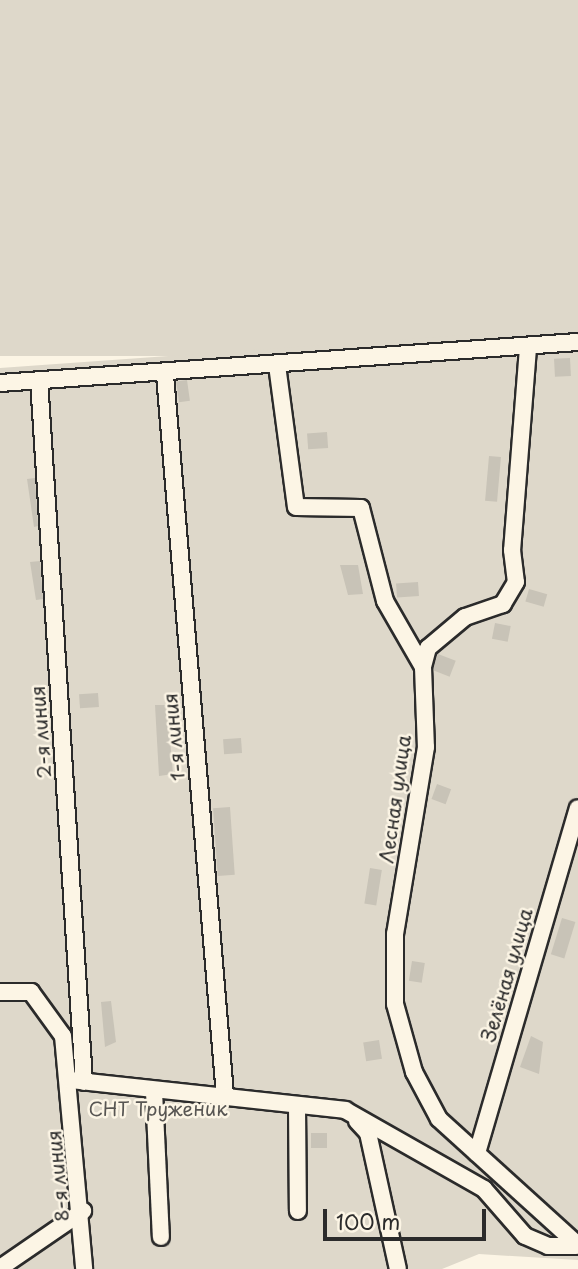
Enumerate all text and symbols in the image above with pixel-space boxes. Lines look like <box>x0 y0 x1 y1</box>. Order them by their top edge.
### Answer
street label: 2-я линия <box>26 685 56 779</box>
street label: 1-я линия <box>159 692 189 782</box>
street label: Лесная улица <box>375 733 415 865</box>
street label: Зелёная улица <box>477 905 537 1045</box>
park label: СНТ Труженик <box>88 1098 228 1120</box>
street label: 8-я линия <box>43 1129 73 1223</box>
scale bar <box>326 1196 489 1240</box>
text: 100 m <box>336 1205 400 1237</box>

